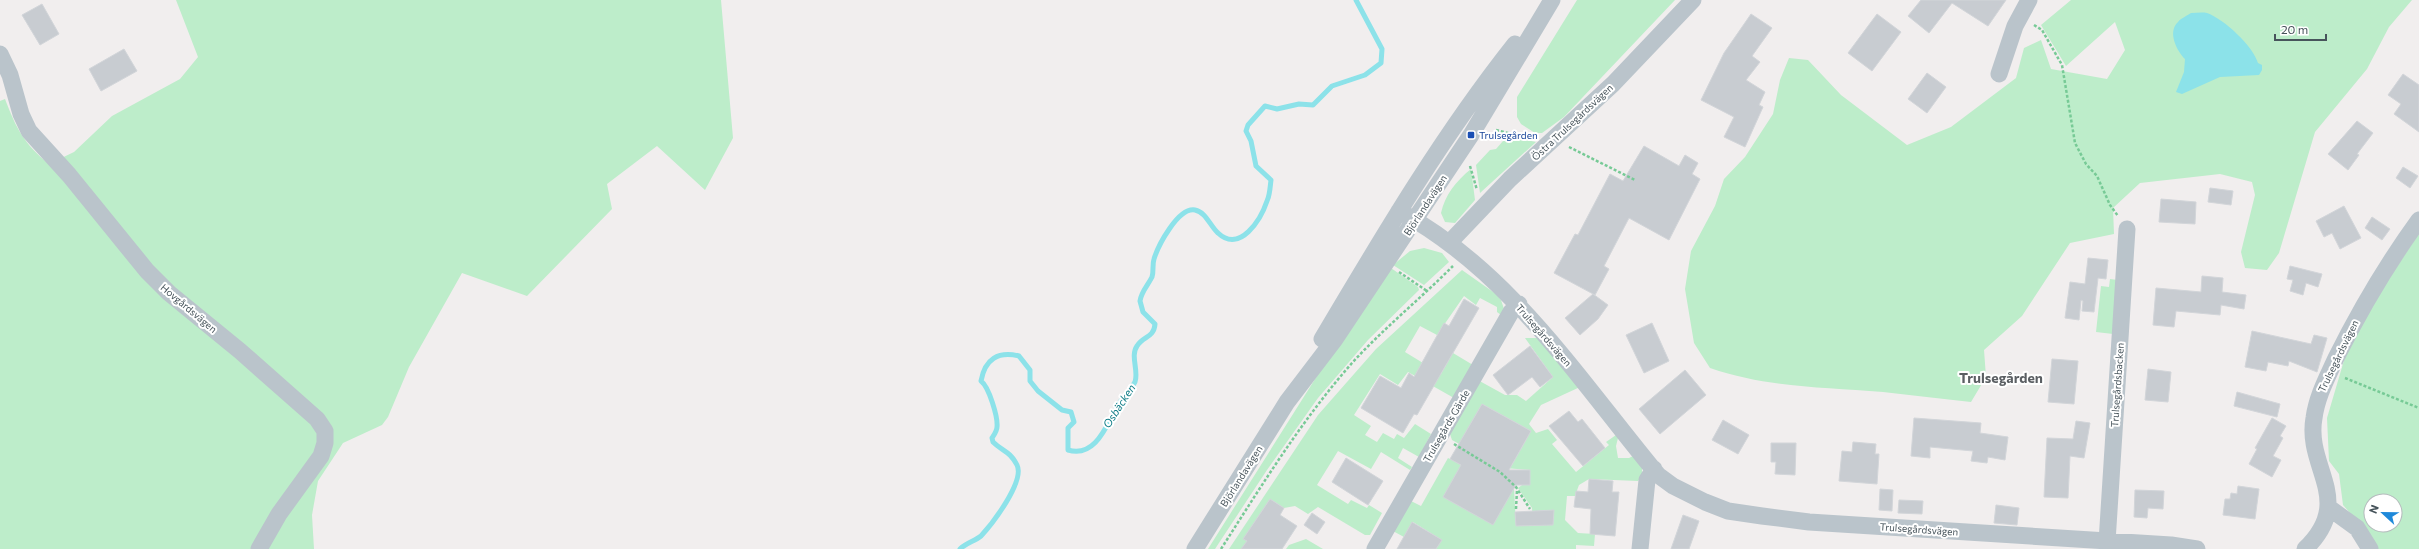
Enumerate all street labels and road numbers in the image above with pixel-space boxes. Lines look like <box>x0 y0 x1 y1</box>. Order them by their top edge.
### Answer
street label: Östra Trulsegårdsvägen <box>1529 81 1615 163</box>
street label: Björlandavägen <box>1401 172 1449 238</box>
street label: Hovgårdsvägen <box>159 281 219 335</box>
street label: Trulsegårdsvägen <box>1514 301 1574 369</box>
street label: Trulsegårdsvägen <box>2315 318 2361 394</box>
street label: Trulsegårdsbacken <box>2108 342 2126 428</box>
street label: Trulsegårds Gärde <box>1420 388 1472 464</box>
street label: Björlandavägen <box>1217 443 1265 509</box>
street label: Trulsegårdsvägen <box>1879 520 1959 538</box>

